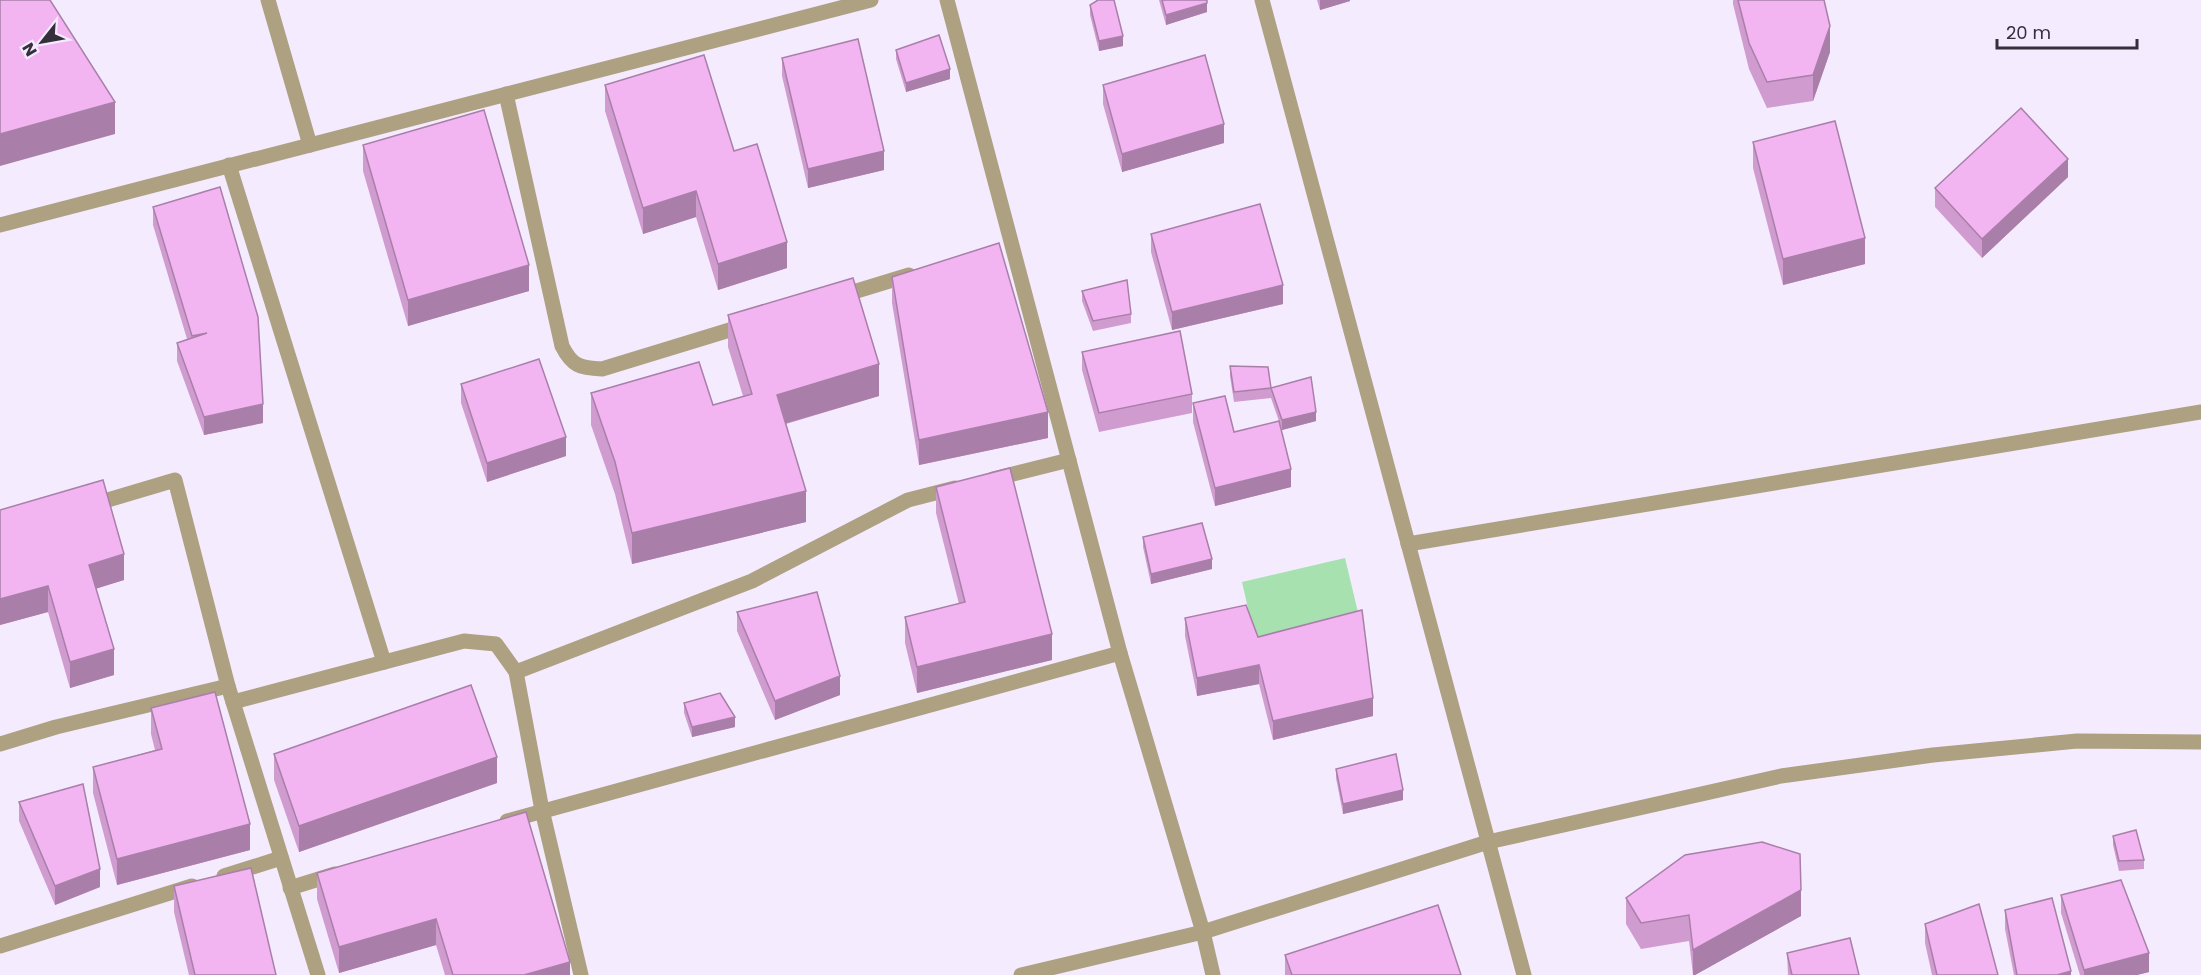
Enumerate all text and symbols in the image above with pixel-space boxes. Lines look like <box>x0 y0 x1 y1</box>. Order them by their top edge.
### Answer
north arrow <box>12 12 72 72</box>
scale bar <box>1997 12 2136 50</box>
text: 20 m <box>2006 20 2051 45</box>
text: N <box>17 38 43 61</box>

